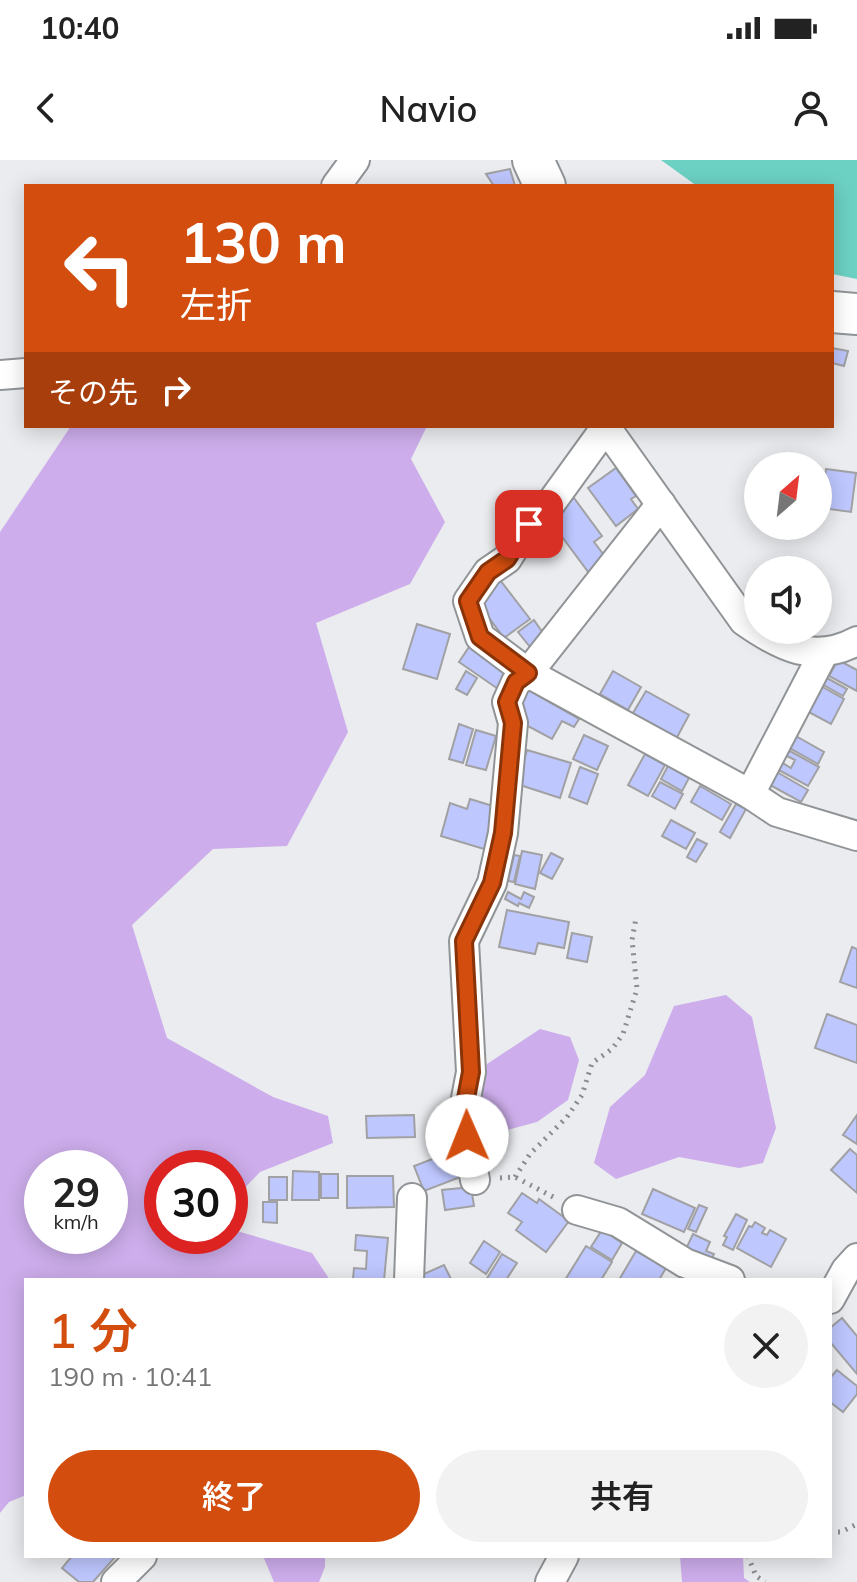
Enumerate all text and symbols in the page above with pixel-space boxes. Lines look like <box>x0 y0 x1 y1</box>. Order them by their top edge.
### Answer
text: 10:40 <box>40 9 119 47</box>
icon: back <box>24 86 68 130</box>
text: Navio <box>380 86 477 131</box>
icon: person <box>789 86 833 130</box>
text: 130 m <box>180 207 347 277</box>
icon: left <box>48 216 152 320</box>
text: 左折 <box>180 282 252 327</box>
icon: right <box>154 368 198 412</box>
text: その先 <box>48 373 138 411</box>
north arrow <box>744 452 832 540</box>
map controls <box>744 452 832 644</box>
pin <box>495 490 563 558</box>
icon: arrive <box>507 502 551 546</box>
button: sound <box>744 556 832 644</box>
position arrow <box>425 1094 509 1178</box>
speed limit sign: 30 <box>144 1150 248 1254</box>
text: 29 <box>52 1167 100 1217</box>
text: km/h <box>53 1209 99 1234</box>
text: 1 分 <box>48 1300 138 1360</box>
button: close <box>724 1304 808 1388</box>
text: 190 m · 10:41 <box>48 1360 212 1393</box>
button: 終了 <box>48 1450 420 1542</box>
button: 共有 <box>436 1450 808 1542</box>

